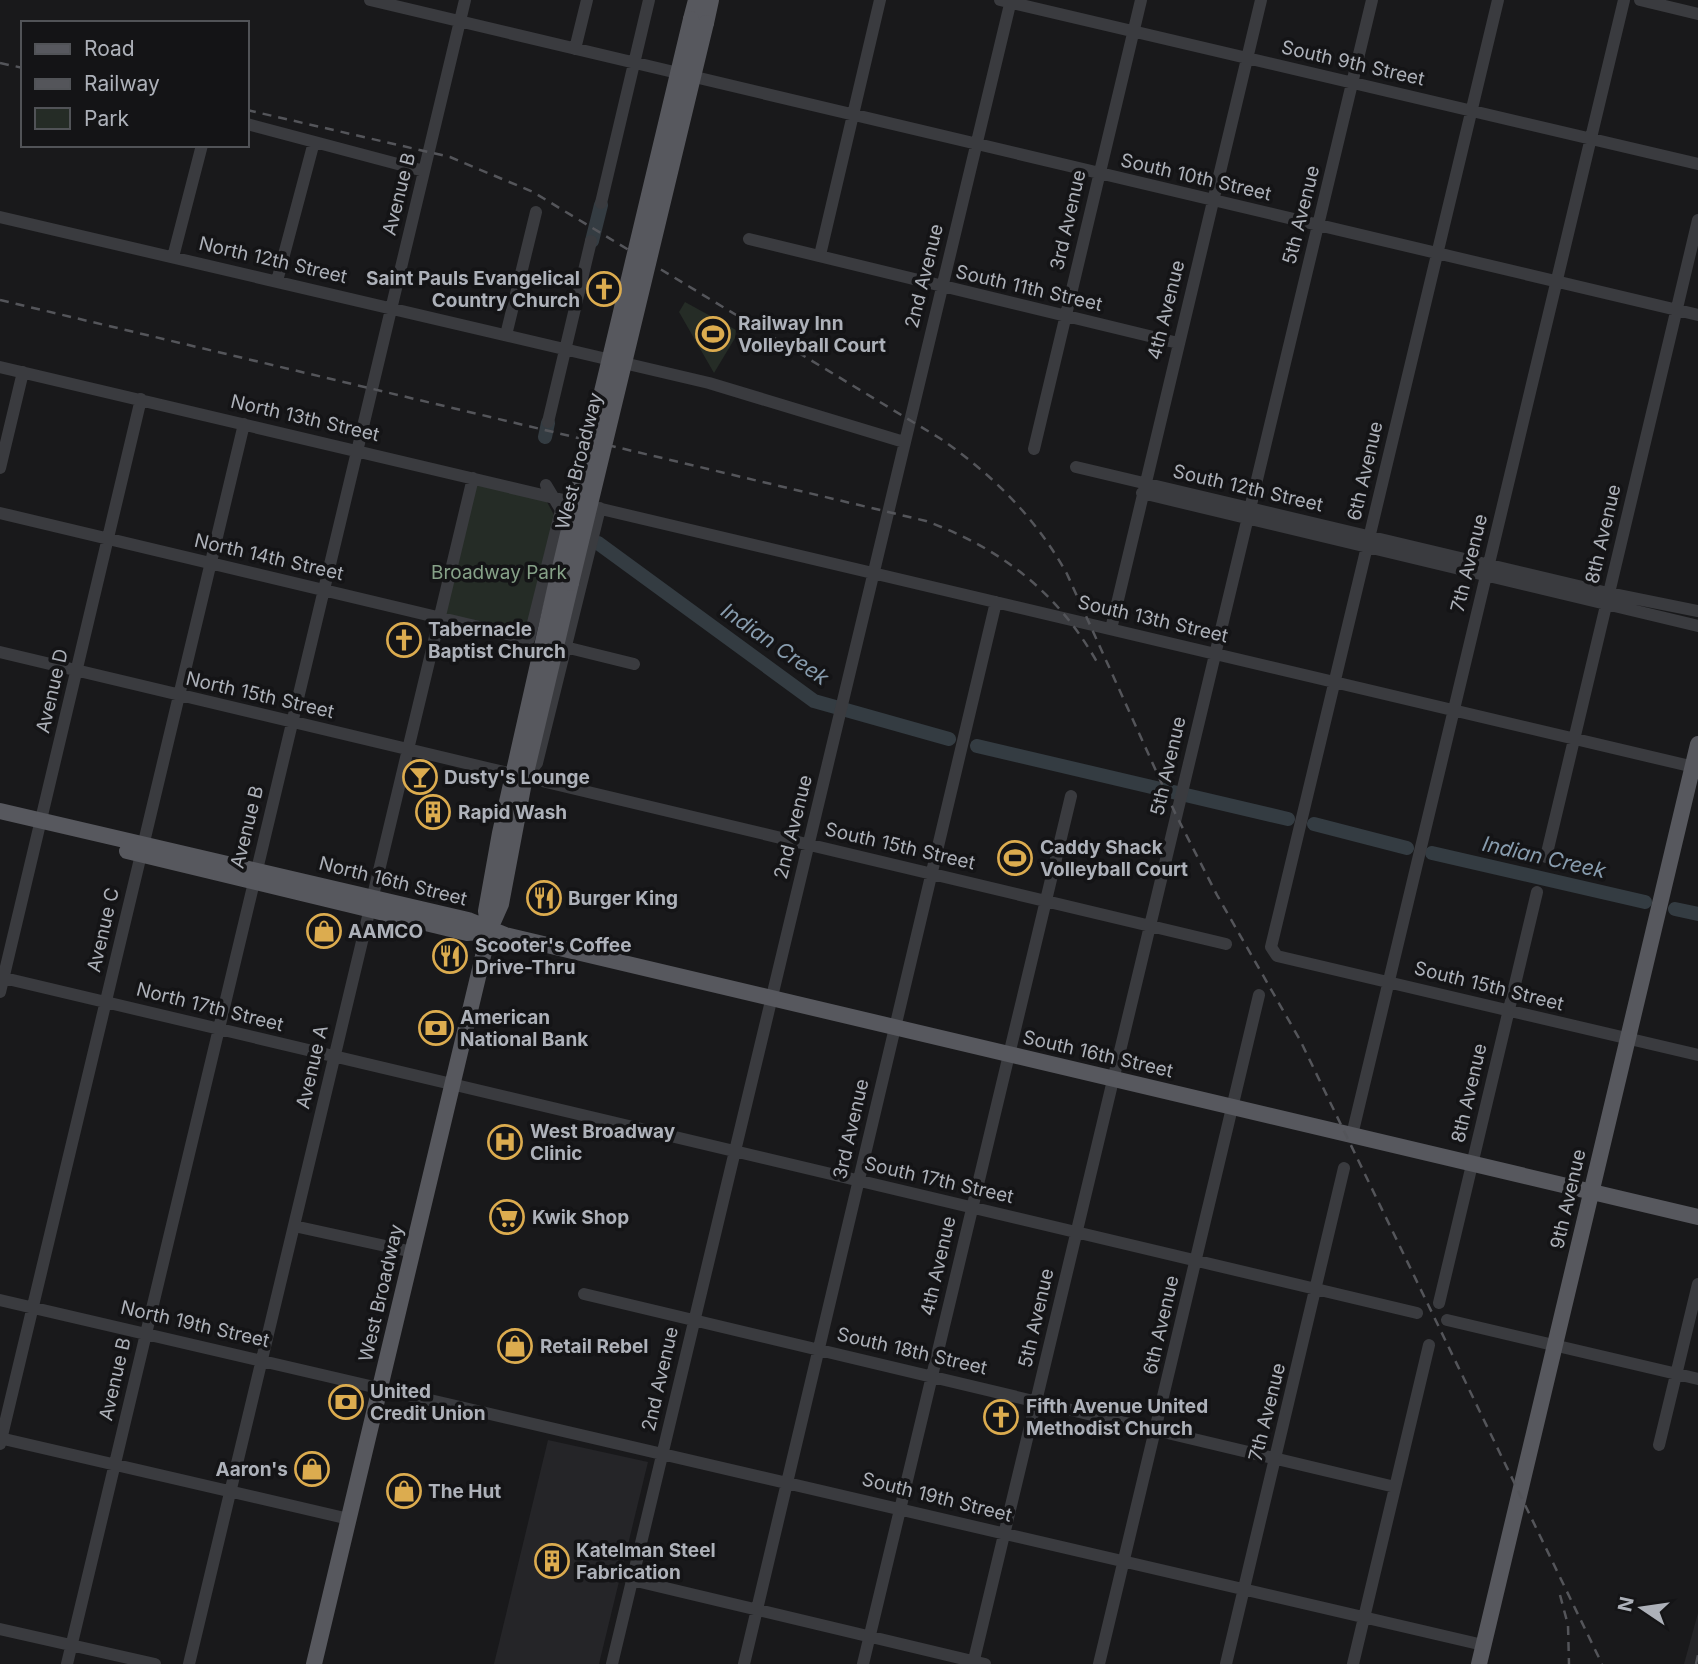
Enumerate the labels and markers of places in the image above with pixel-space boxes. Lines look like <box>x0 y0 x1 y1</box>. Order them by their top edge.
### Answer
place label: Saint Pauls Evangelical Country Church <box>366 267 580 312</box>
church icon: Saint Pauls Evangelical Country Church <box>585 270 623 308</box>
place label: Railway Inn Volleyball Court <box>738 312 886 357</box>
sports icon: Railway Inn Volleyball Court <box>694 315 732 353</box>
place label: Tabernacle Baptist Church <box>428 618 566 663</box>
church icon: Tabernacle Baptist Church <box>385 621 423 659</box>
bar icon: Dusty's Lounge <box>401 758 439 796</box>
place label: Dusty's Lounge <box>444 766 590 789</box>
building icon: Rapid Wash <box>414 793 452 831</box>
place label: Rapid Wash <box>458 801 567 824</box>
place label: Caddy Shack Volleyball Court <box>1040 836 1188 881</box>
sports icon: Caddy Shack Volleyball Court <box>996 839 1034 877</box>
restaurant icon: Burger King <box>525 879 563 917</box>
place label: Burger King <box>568 887 678 910</box>
shop icon: AAMCO <box>305 912 343 950</box>
place label: AAMCO <box>348 920 423 943</box>
place label: Scooter's Coffee Drive-Thru <box>475 934 631 979</box>
restaurant icon: Scooter's Coffee Drive-Thru <box>431 937 469 975</box>
place label: American National Bank <box>460 1006 588 1051</box>
bank icon: American National Bank <box>417 1009 455 1047</box>
place label: West Broadway Clinic <box>530 1120 676 1165</box>
hospital icon: West Broadway Clinic <box>486 1123 524 1161</box>
supermarket icon: Kwik Shop <box>488 1198 526 1236</box>
place label: Kwik Shop <box>532 1206 629 1229</box>
shop icon: Retail Rebel <box>496 1327 534 1365</box>
place label: Retail Rebel <box>540 1335 648 1358</box>
place label: United Credit Union <box>370 1380 486 1425</box>
bank icon: United Credit Union <box>327 1383 365 1421</box>
place label: Fifth Avenue United Methodist Church <box>1026 1395 1208 1440</box>
church icon: Fifth Avenue United Methodist Church <box>982 1398 1020 1436</box>
shop icon: Aaron's <box>293 1450 331 1488</box>
place label: Aaron's <box>215 1458 288 1481</box>
shop icon: The Hut <box>385 1472 423 1510</box>
place label: The Hut <box>428 1480 501 1503</box>
place label: Katelman Steel Fabrication <box>576 1539 716 1584</box>
building icon: Katelman Steel Fabrication <box>533 1542 571 1580</box>

